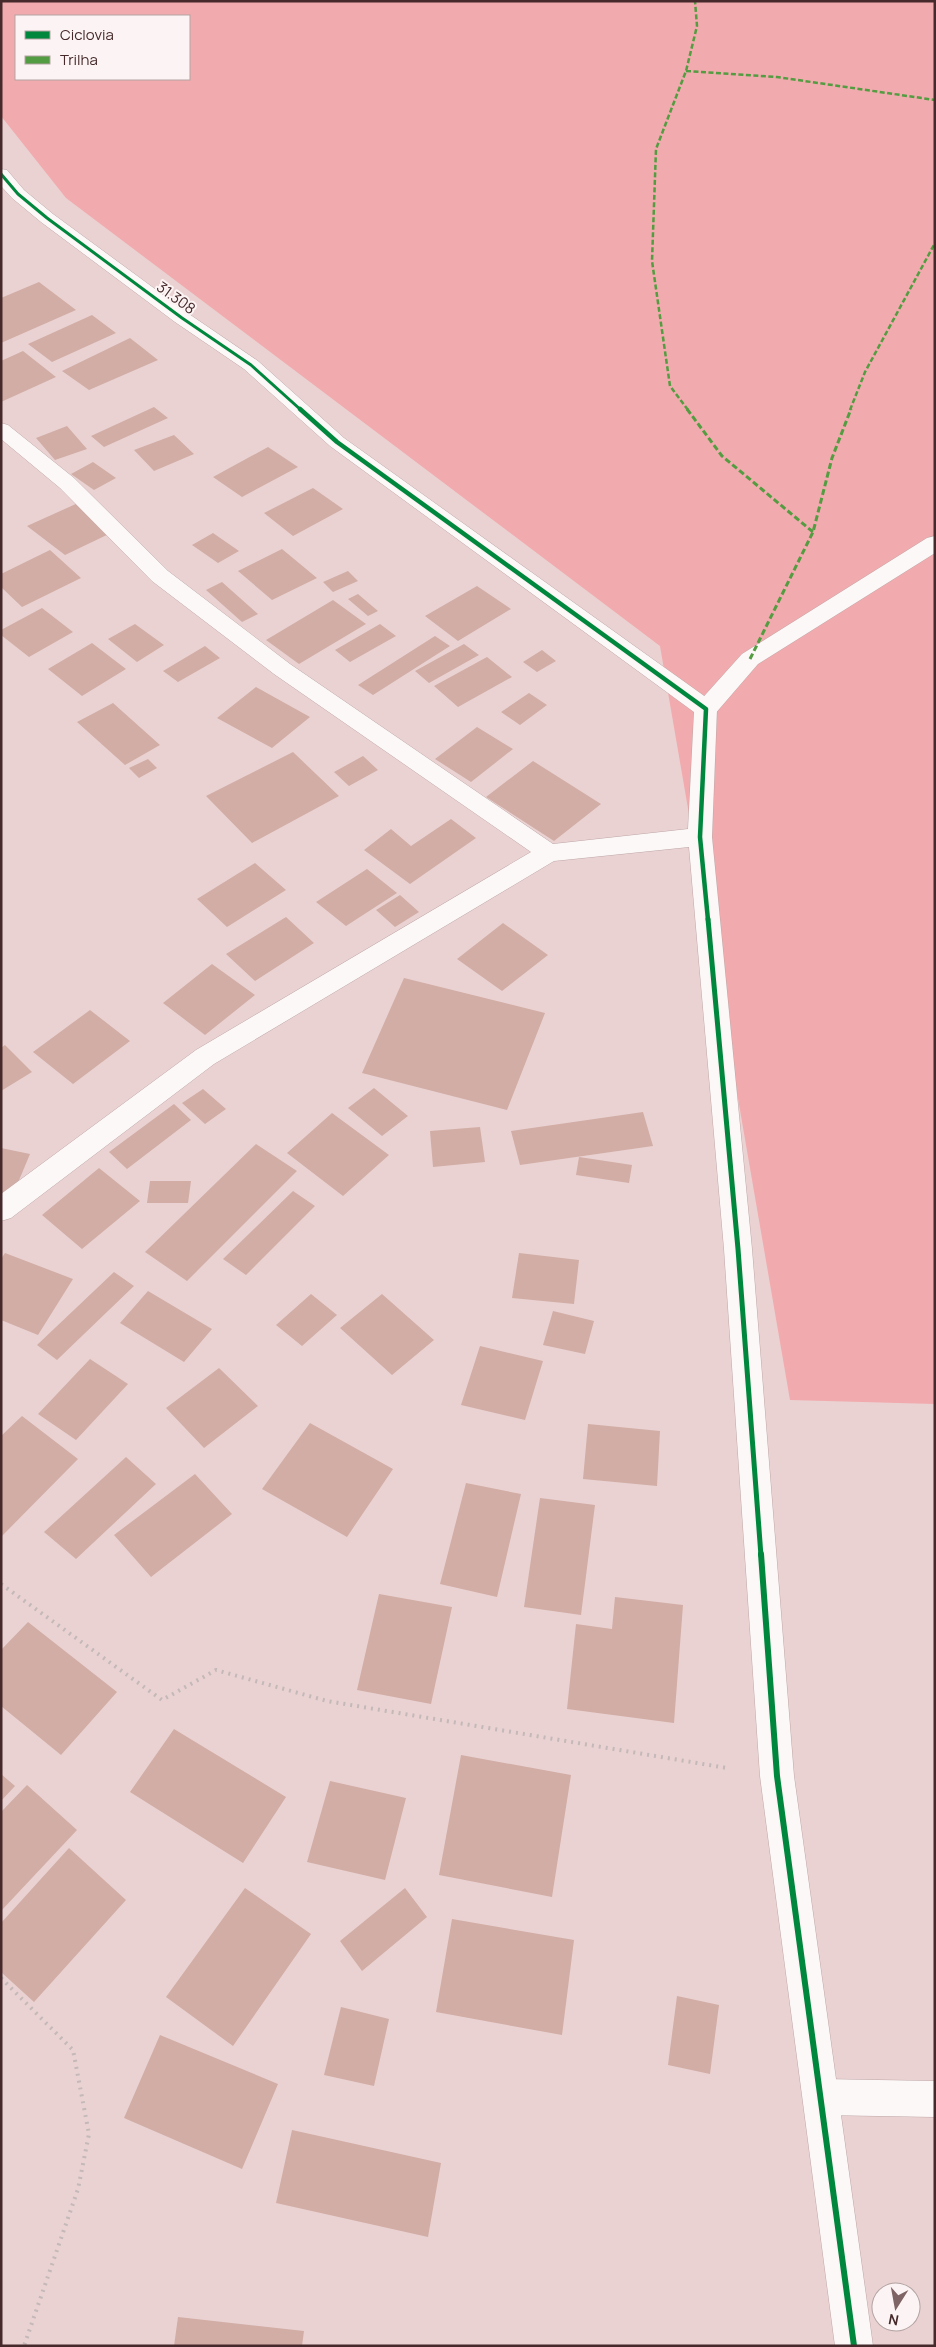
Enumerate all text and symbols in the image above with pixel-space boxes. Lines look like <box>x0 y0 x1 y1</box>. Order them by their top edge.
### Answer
legend <box>15 15 190 80</box>
text: Ciclovia <box>60 24 114 45</box>
text: Trilha <box>60 49 98 70</box>
street label: 31.308 <box>153 276 200 319</box>
north arrow <box>871 2282 921 2332</box>
text: N <box>887 2310 900 2331</box>

